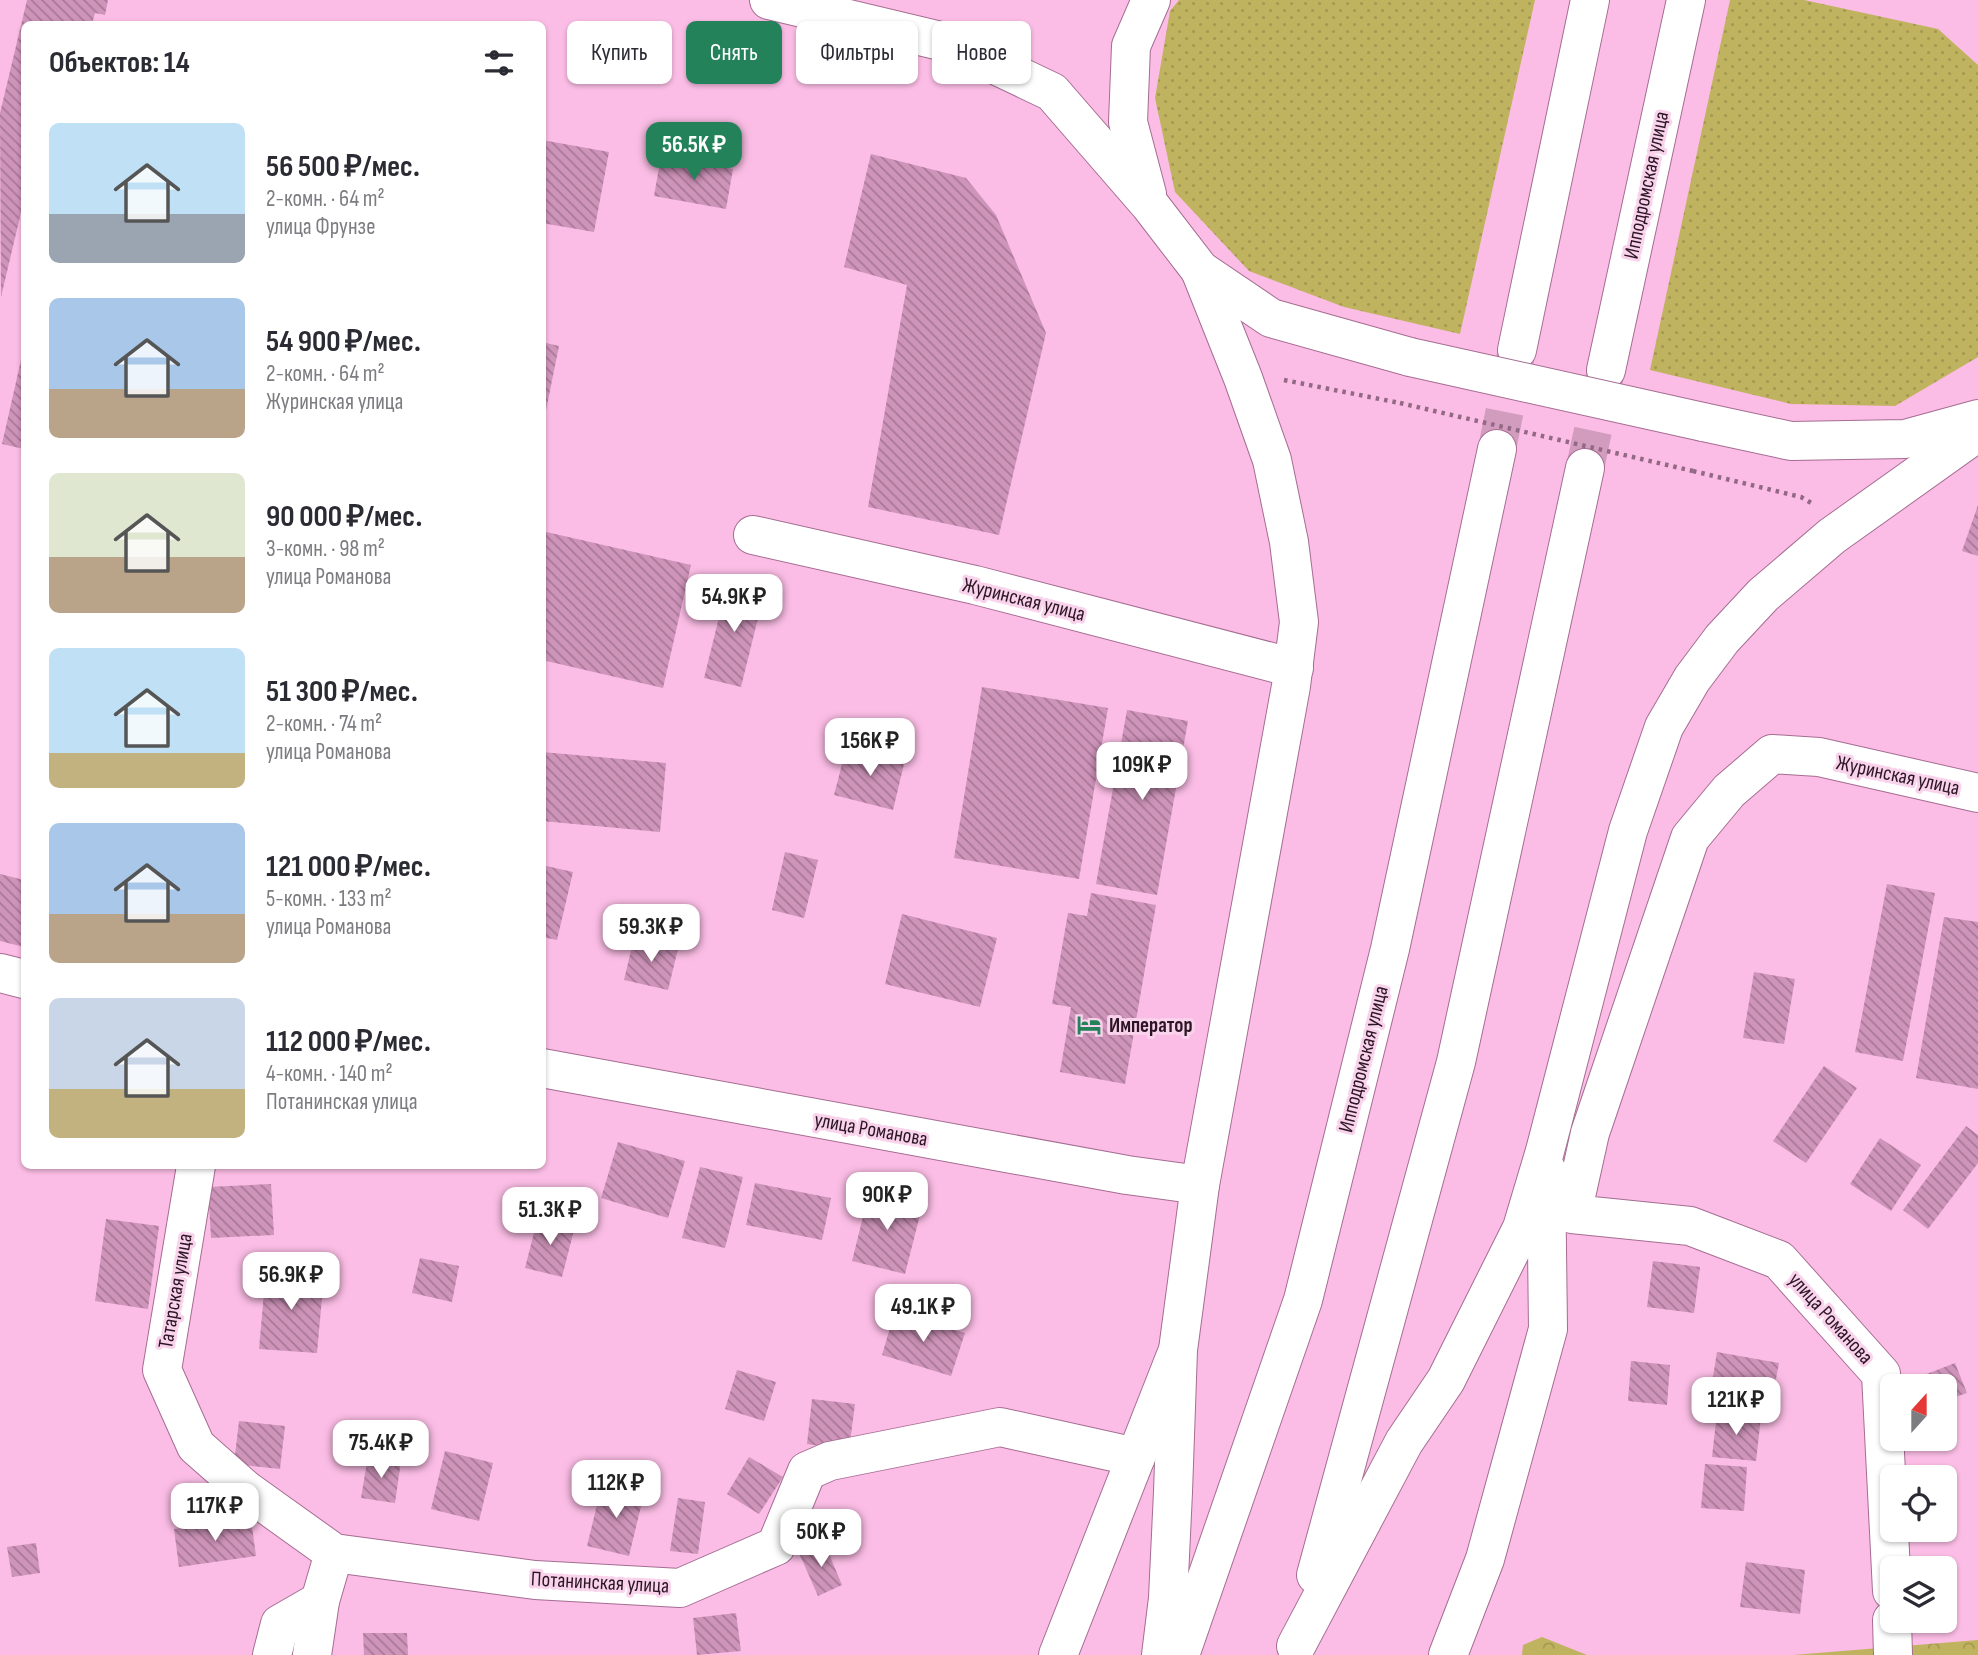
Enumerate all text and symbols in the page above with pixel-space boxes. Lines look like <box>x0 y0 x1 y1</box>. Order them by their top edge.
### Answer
chip: Купить <box>567 21 672 84</box>
chip: Снять <box>686 21 782 84</box>
chip: Фильтры <box>796 21 918 84</box>
chip: Новое <box>932 21 1031 84</box>
icon: filters <box>480 44 518 82</box>
text: Объектов: 14 <box>49 45 190 81</box>
street label: Ипподромская улица <box>1619 109 1674 261</box>
pin: 56.5K ₽ <box>629 122 759 182</box>
text: 56.5K ₽ <box>662 131 726 159</box>
text: 56 500 ₽/мес. <box>266 149 420 185</box>
icon: home <box>105 151 189 235</box>
text: 2-комн. · 64 m² <box>266 185 385 213</box>
text: улица Фрунзе <box>266 213 375 241</box>
text: 54 900 ₽/мес. <box>266 324 421 360</box>
icon: home <box>105 326 189 410</box>
text: 2-комн. · 64 m² <box>266 360 385 388</box>
text: Журинская улица <box>266 388 403 416</box>
text: 90 000 ₽/мес. <box>266 499 422 535</box>
icon: home <box>105 501 189 585</box>
text: 3-комн. · 98 m² <box>266 535 385 563</box>
text: улица Романова <box>266 563 391 591</box>
street label: Журинская улица <box>960 572 1088 627</box>
pin: 54.9K ₽ <box>669 574 799 634</box>
text: 54.9K ₽ <box>702 583 766 611</box>
text: 51 300 ₽/мес. <box>266 674 418 710</box>
icon: home <box>105 676 189 760</box>
text: 2-комн. · 74 m² <box>266 710 382 738</box>
pin: 156K ₽ <box>813 718 927 778</box>
text: 156K ₽ <box>841 727 899 755</box>
text: улица Романова <box>266 738 391 766</box>
pin: 109K ₽ <box>1085 742 1199 802</box>
street label: Журинская улица <box>1834 750 1962 801</box>
text: 109K ₽ <box>1112 751 1172 779</box>
text: 121 000 ₽/мес. <box>266 849 431 885</box>
icon: home <box>105 851 189 935</box>
text: 5-комн. · 133 m² <box>266 885 392 913</box>
pin: 59.3K ₽ <box>586 904 716 964</box>
text: улица Романова <box>266 913 391 941</box>
text: 59.3K ₽ <box>619 913 683 941</box>
street label: Ипподромская улица <box>1333 983 1394 1135</box>
hotel icon: Император <box>1075 1011 1103 1039</box>
place label: Император <box>1109 1013 1193 1038</box>
text: 112 000 ₽/мес. <box>266 1024 431 1060</box>
icon: home <box>105 1026 189 1110</box>
text: 4-комн. · 140 m² <box>266 1060 393 1088</box>
text: Потанинская улица <box>266 1088 418 1116</box>
street label: улица Романова <box>812 1107 929 1152</box>
pin: 90K ₽ <box>838 1172 936 1232</box>
text: 90K ₽ <box>862 1181 912 1209</box>
pin: 51.3K ₽ <box>485 1188 615 1247</box>
text: 51.3K ₽ <box>518 1196 582 1224</box>
street label: Татарская улица <box>153 1232 198 1351</box>
pin: 56.9K ₽ <box>226 1252 356 1312</box>
text: 56.9K ₽ <box>259 1261 323 1289</box>
street label: улица Романова <box>1783 1267 1878 1369</box>
pin: 49.1K ₽ <box>858 1284 988 1344</box>
text: 49.1K ₽ <box>891 1293 955 1321</box>
north arrow <box>1880 1374 1956 1451</box>
map controls <box>1880 1374 1957 1633</box>
pin: 121K ₽ <box>1679 1378 1793 1437</box>
text: 121K ₽ <box>1708 1386 1764 1414</box>
pin: 75.4K ₽ <box>316 1420 446 1480</box>
text: 75.4K ₽ <box>349 1429 413 1457</box>
pin: 112K ₽ <box>559 1460 673 1520</box>
button: locate <box>1880 1465 1957 1542</box>
text: 112K ₽ <box>588 1469 644 1497</box>
pin: 117K ₽ <box>158 1484 272 1543</box>
text: 117K ₽ <box>187 1492 243 1520</box>
pin: 50K ₽ <box>772 1510 870 1569</box>
text: 50K ₽ <box>796 1518 846 1546</box>
button: layers <box>1880 1556 1957 1633</box>
street label: Потанинская улица <box>530 1566 670 1599</box>

